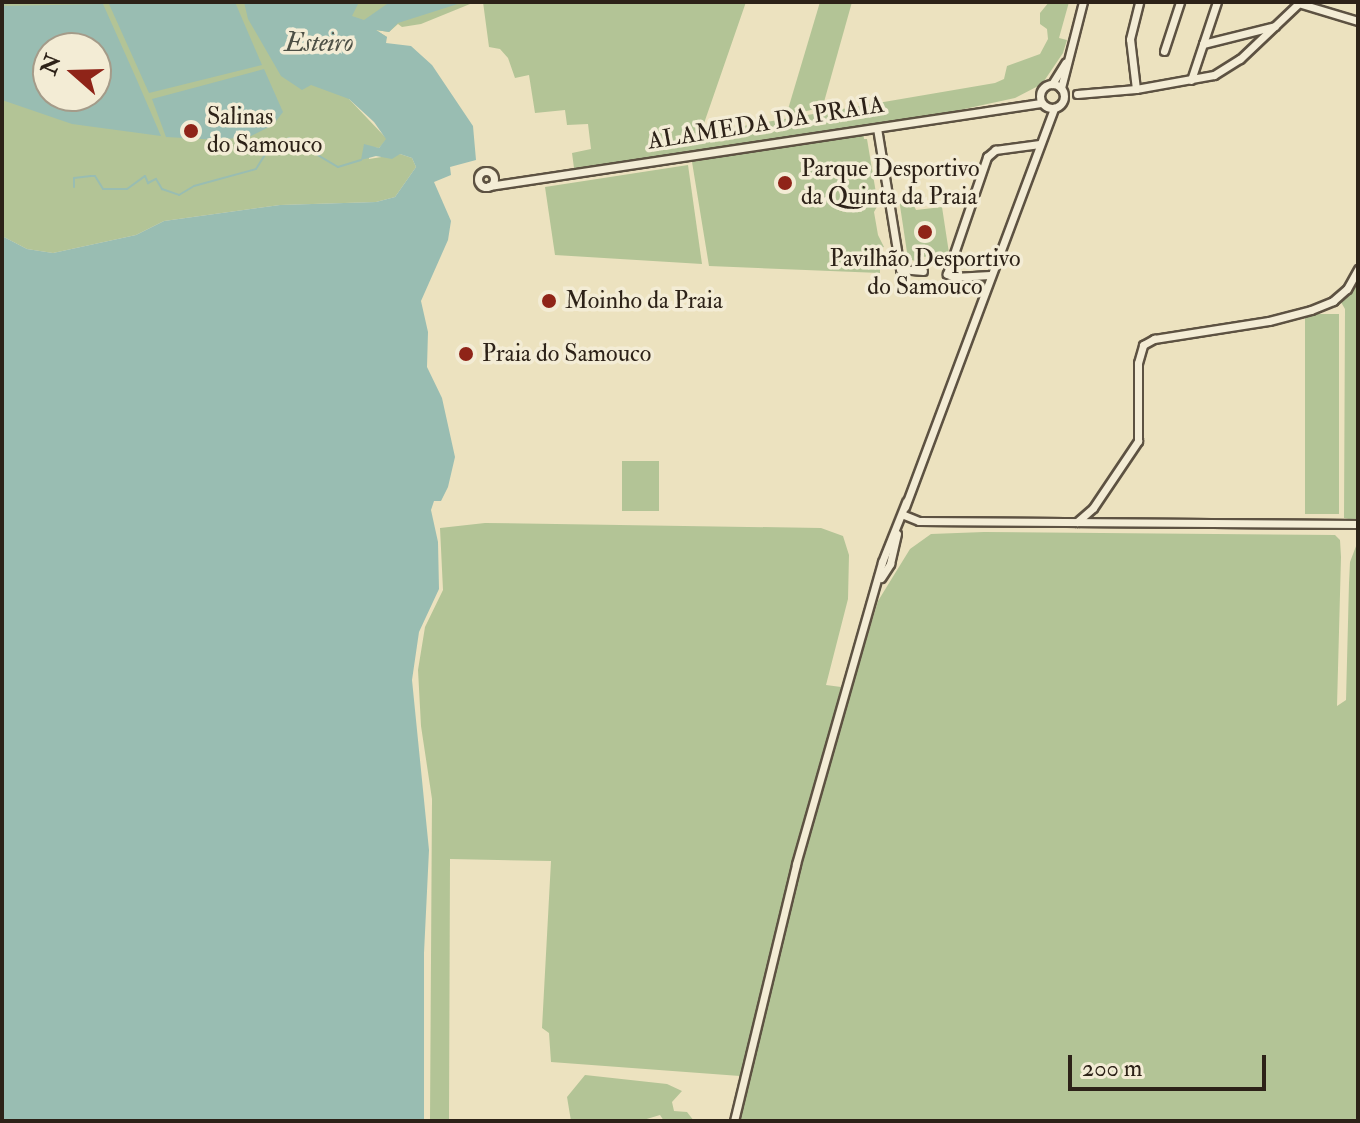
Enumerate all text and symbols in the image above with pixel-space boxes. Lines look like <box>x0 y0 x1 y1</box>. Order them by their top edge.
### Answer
water label: Esteiro <box>284 28 354 60</box>
north arrow <box>32 32 112 112</box>
text: N <box>35 50 68 79</box>
street label: ALAMEDA DA PRAIA <box>646 90 886 156</box>
place label: Salinas do Samouco <box>207 103 322 159</box>
marker: Salinas do Samouco <box>182 122 200 140</box>
place label: Parque Desportivo da Quinta da Praia <box>801 155 980 211</box>
marker: Parque Desportivo da Quinta da Praia <box>776 174 794 192</box>
marker: Pavilhão Desportivo do Samouco <box>916 223 934 241</box>
place label: Pavilhão Desportivo do Samouco <box>829 245 1021 301</box>
place label: Moinho da Praia <box>565 287 723 315</box>
marker: Moinho da Praia <box>540 292 558 310</box>
place label: Praia do Samouco <box>482 340 651 368</box>
marker: Praia do Samouco <box>457 345 475 363</box>
scale bar <box>1072 1039 1270 1089</box>
text: 200 m <box>1082 1053 1142 1084</box>

